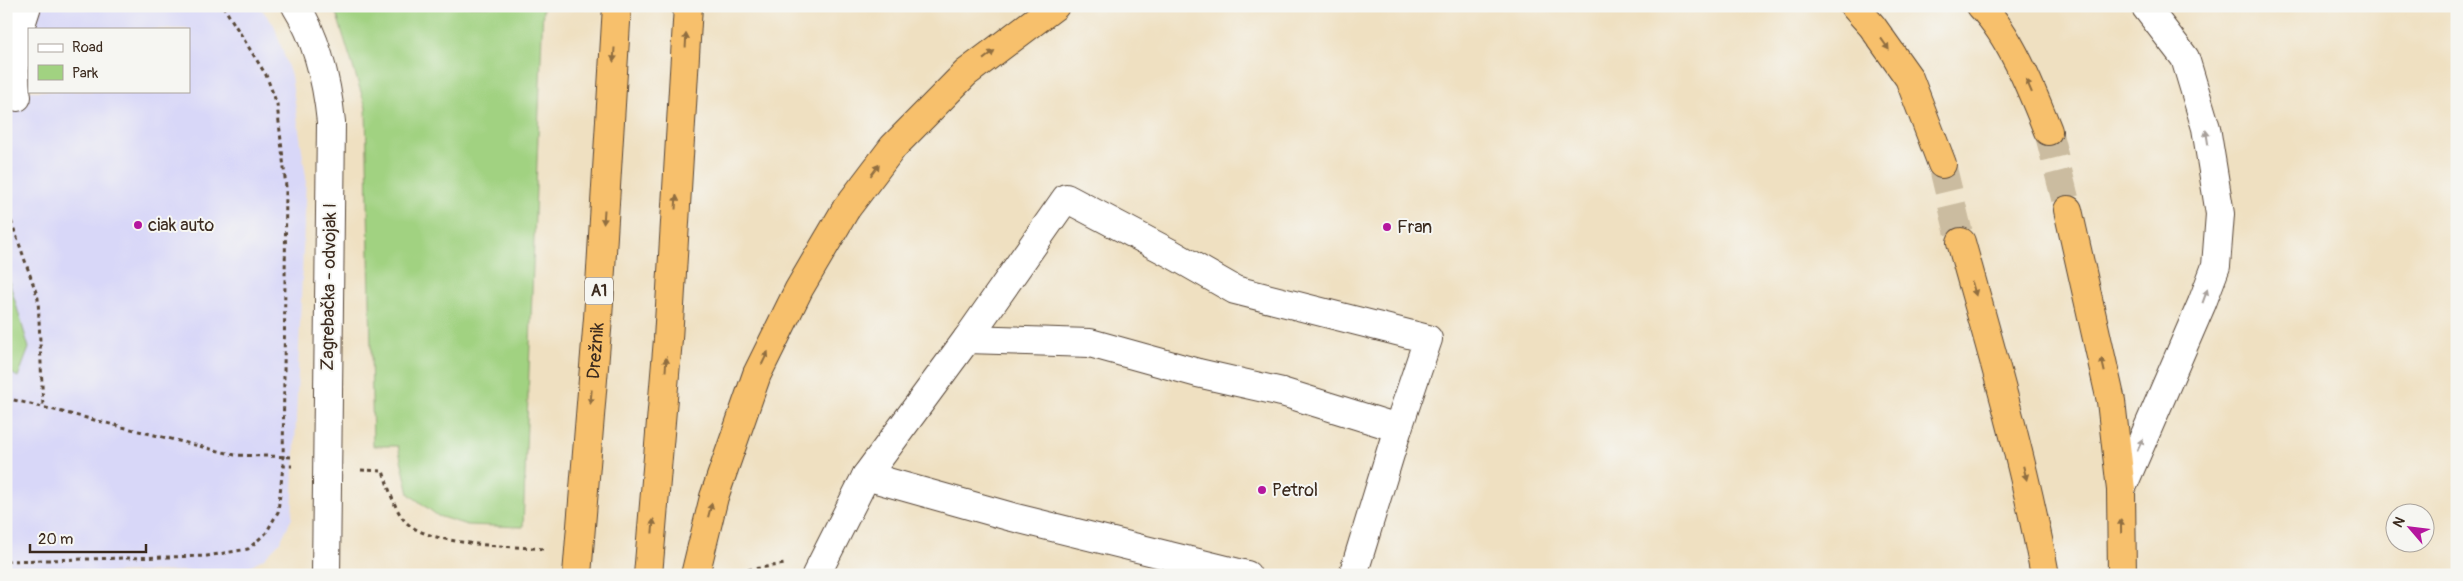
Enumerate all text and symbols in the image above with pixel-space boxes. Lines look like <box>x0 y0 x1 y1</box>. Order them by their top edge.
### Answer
legend <box>28 28 190 92</box>
one-way arrow <box>683 32 691 48</box>
one-way arrow <box>1880 37 1890 51</box>
text: Road <box>72 38 103 57</box>
one-way arrow <box>610 47 618 63</box>
one-way arrow <box>982 50 996 60</box>
text: Park <box>72 64 99 83</box>
one-way arrow <box>2025 79 2033 93</box>
one-way arrow <box>2203 128 2211 144</box>
one-way arrow <box>870 164 881 177</box>
one-way arrow <box>673 194 681 210</box>
street label: Zagrebačka - odvojak I <box>316 203 342 371</box>
one-way arrow <box>600 209 608 225</box>
place label: ciak auto <box>148 214 214 237</box>
place label: Fran <box>1397 216 1432 239</box>
marker: ciak auto <box>132 219 144 231</box>
marker: Fran <box>1381 221 1393 233</box>
road number: A1 <box>585 278 613 304</box>
one-way arrow <box>1971 282 1979 297</box>
one-way arrow <box>2201 288 2209 303</box>
street label: Drežnik <box>582 321 609 380</box>
one-way arrow <box>761 351 769 365</box>
one-way arrow <box>662 356 670 372</box>
one-way arrow <box>2099 357 2107 372</box>
one-way arrow <box>587 389 595 405</box>
one-way arrow <box>2137 438 2145 452</box>
one-way arrow <box>2021 466 2029 481</box>
place label: Petrol <box>1272 479 1318 502</box>
marker: Petrol <box>1256 484 1268 496</box>
one-way arrow <box>706 503 714 518</box>
north arrow <box>2386 504 2436 554</box>
text: N <box>2389 514 2409 530</box>
one-way arrow <box>649 518 657 534</box>
one-way arrow <box>2117 518 2125 534</box>
scale bar <box>30 521 146 553</box>
text: 20 m <box>38 530 73 549</box>

